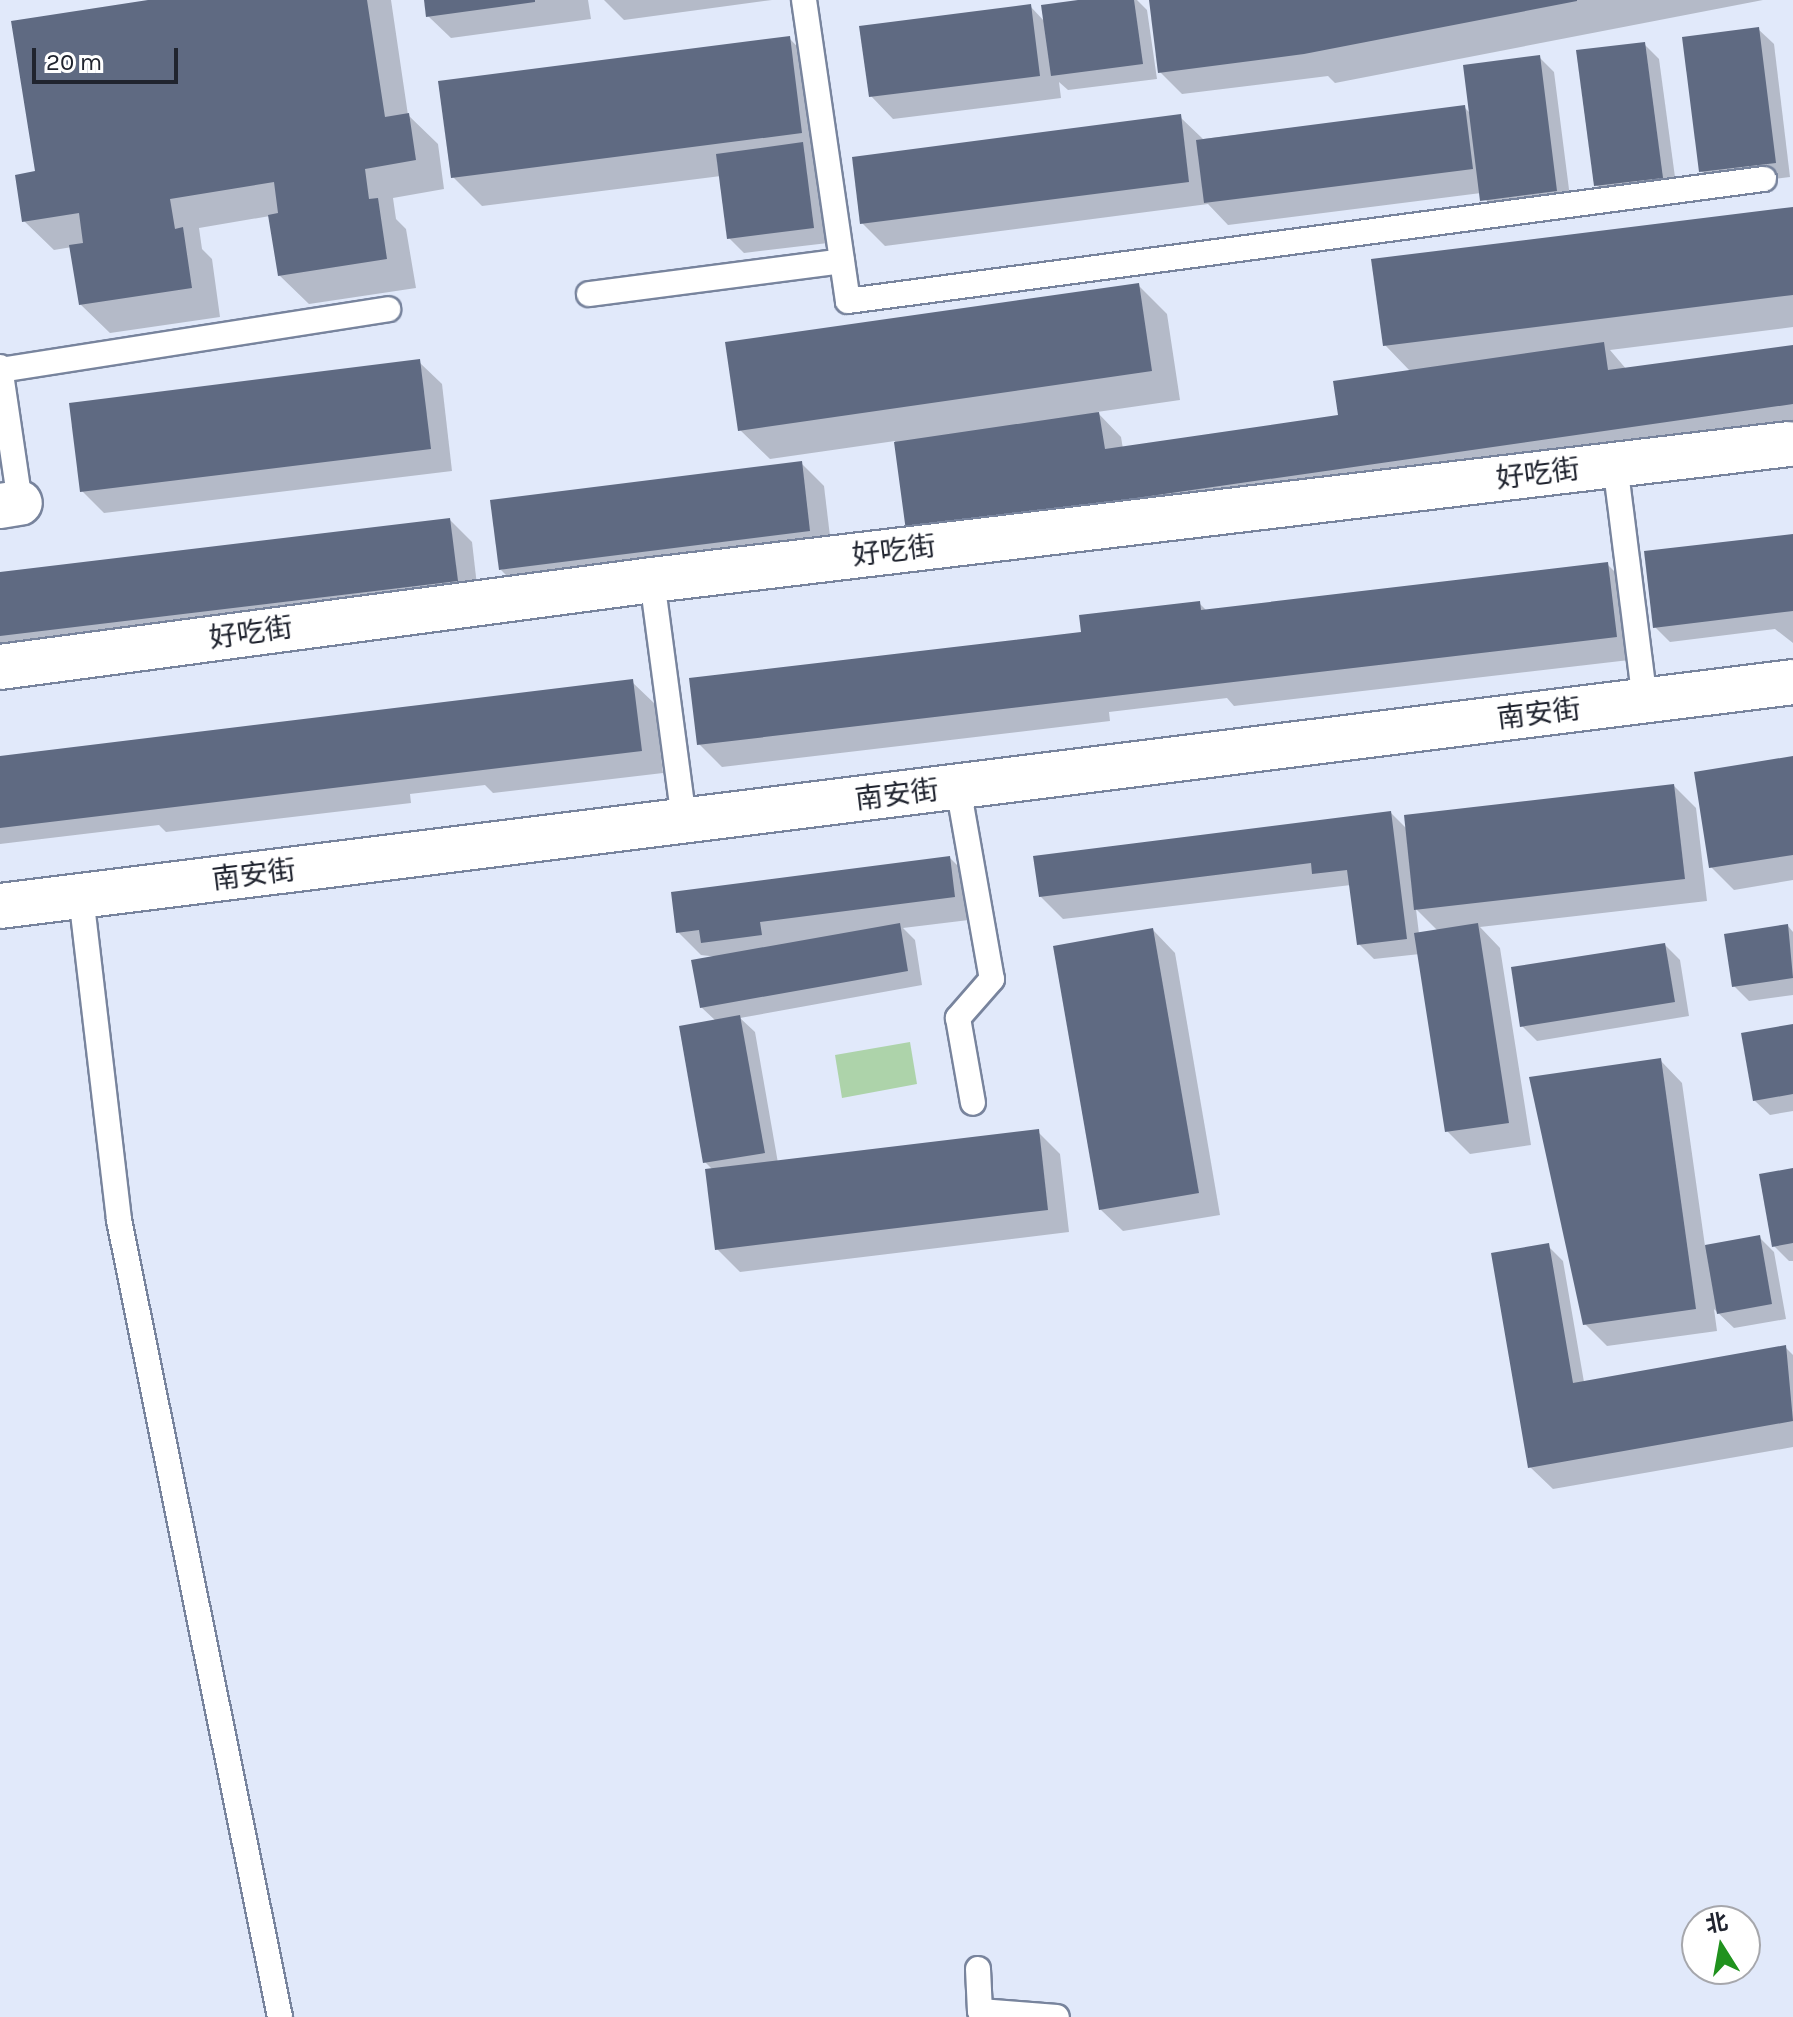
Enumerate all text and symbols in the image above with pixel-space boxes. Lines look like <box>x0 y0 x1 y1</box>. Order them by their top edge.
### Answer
scale bar <box>36 32 182 82</box>
text: 20 m <box>46 48 102 76</box>
street label: 好吃街 <box>1494 452 1582 496</box>
street label: 好吃街 <box>850 529 938 573</box>
street label: 好吃街 <box>207 611 295 655</box>
street label: 南安街 <box>1495 692 1583 736</box>
street label: 南安街 <box>853 773 941 817</box>
street label: 南安街 <box>210 853 298 897</box>
north arrow <box>1681 1905 1761 1985</box>
text: 北 <box>1704 1909 1730 1938</box>

